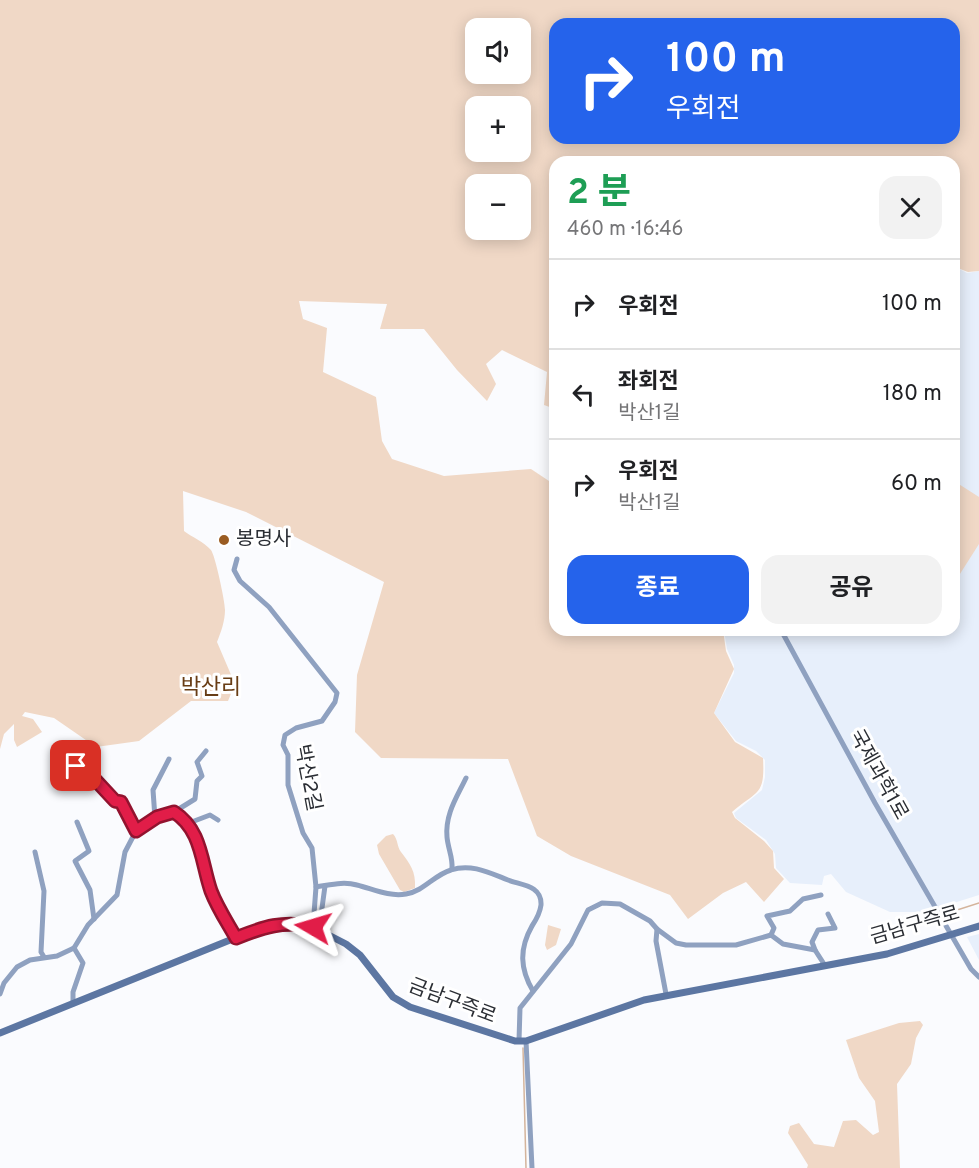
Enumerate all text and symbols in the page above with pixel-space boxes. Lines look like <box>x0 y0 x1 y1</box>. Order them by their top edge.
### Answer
map controls <box>465 18 531 240</box>
button: sound <box>465 18 531 84</box>
text: 100 m <box>666 34 785 87</box>
icon: right <box>567 42 645 120</box>
text: 우회전 <box>666 93 741 127</box>
button: + <box>465 96 531 162</box>
text: 2 분 <box>567 171 631 217</box>
button: − <box>465 174 531 240</box>
button: close <box>879 176 942 239</box>
text: 460 m · 16:46 <box>567 217 684 243</box>
icon: right <box>567 288 600 321</box>
text: 100 m <box>882 291 942 318</box>
text: 우회전 <box>618 294 679 321</box>
text: 좌회전 <box>618 369 679 396</box>
icon: left <box>567 378 600 411</box>
text: 180 m <box>883 381 942 408</box>
text: 박산1길 <box>618 401 681 427</box>
text: 우회전 <box>618 459 679 486</box>
icon: right <box>567 468 600 501</box>
text: 60 m <box>891 471 942 498</box>
text: 박산1길 <box>618 491 681 517</box>
place label: 봉명사 <box>236 527 291 553</box>
marker: 봉명사 <box>217 533 231 547</box>
button: 종료 <box>567 555 749 624</box>
button: 공유 <box>761 555 942 624</box>
district label: 박산리 <box>181 675 241 702</box>
street label: 국제과학1로 <box>843 725 913 825</box>
pin <box>50 740 101 791</box>
street label: 박산2길 <box>288 742 326 814</box>
icon: arrive <box>59 749 92 782</box>
position arrow <box>281 895 345 959</box>
street label: 금남구즉로 <box>867 901 963 951</box>
street label: 금남구즉로 <box>404 973 500 1031</box>

